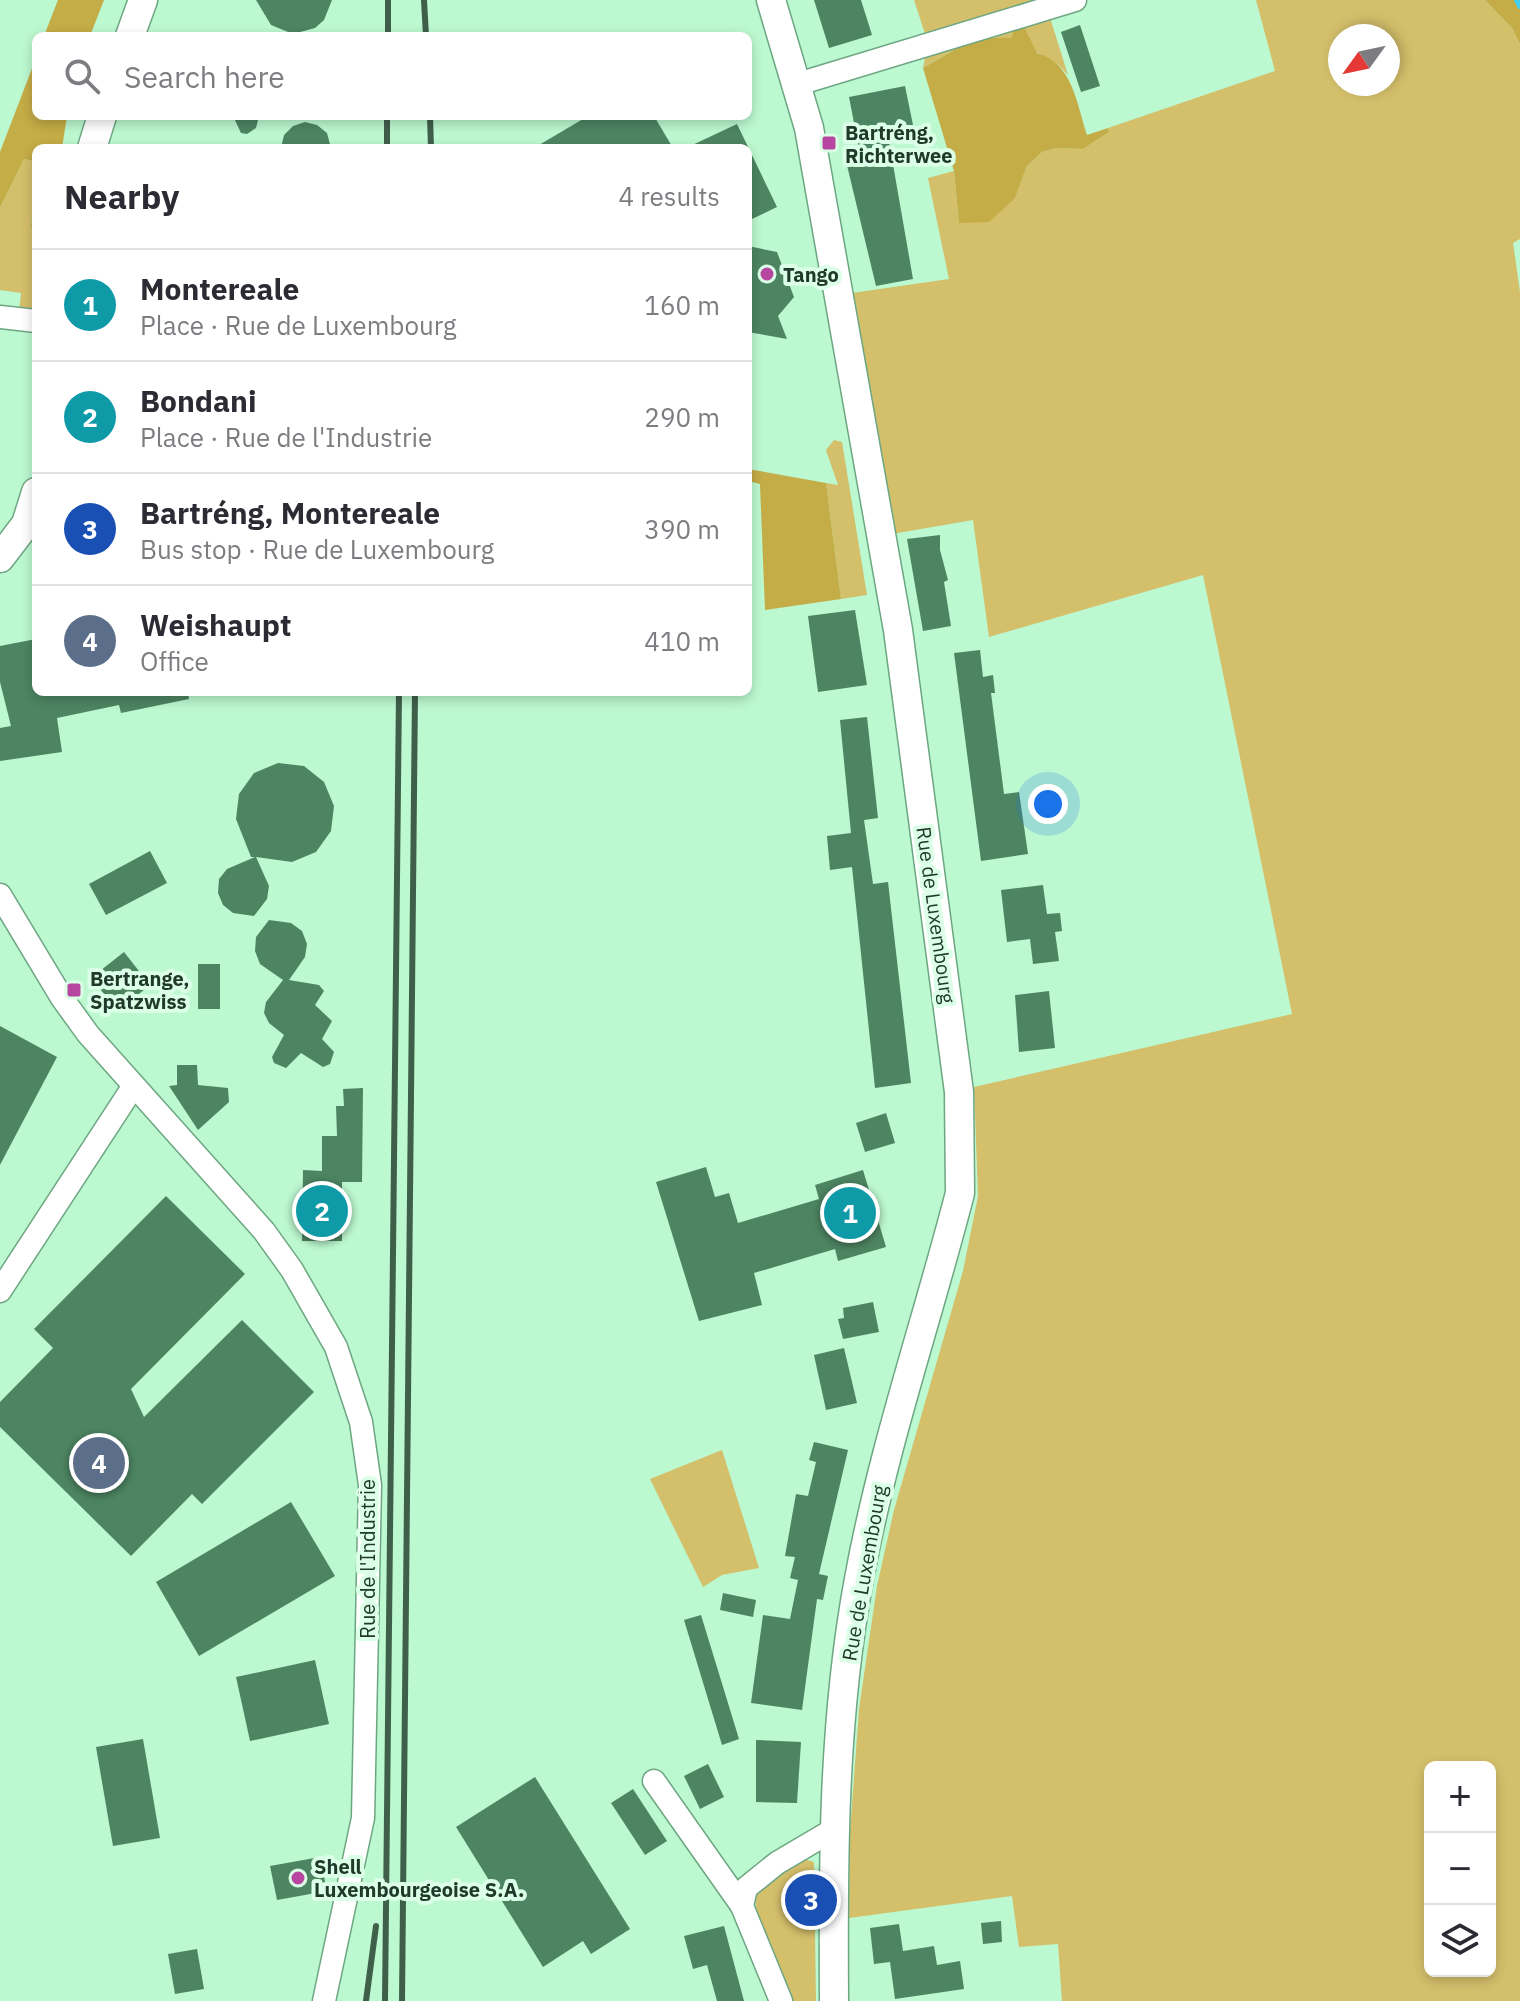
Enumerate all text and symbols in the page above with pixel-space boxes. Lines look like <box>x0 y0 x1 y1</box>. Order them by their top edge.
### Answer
north arrow <box>1328 24 1400 96</box>
search box <box>32 32 752 120</box>
icon: search <box>60 54 104 98</box>
text: Search here <box>124 57 285 96</box>
place label: Bartréng, Richterwee <box>845 119 953 169</box>
marker: Bartréng, Richterwee <box>820 134 838 152</box>
text: Nearby <box>64 174 179 218</box>
text: 4 results <box>618 179 720 213</box>
place label: Tango <box>783 261 839 288</box>
marker: Tango <box>758 265 776 283</box>
text: Montereale <box>140 269 299 308</box>
text: 1 <box>82 288 98 322</box>
text: 160 m <box>644 288 720 322</box>
text: Place · Rue de Luxembourg <box>140 308 456 342</box>
text: Bondani <box>140 381 257 420</box>
text: 2 <box>82 400 98 434</box>
text: 290 m <box>644 400 720 434</box>
text: Place · Rue de l'Industrie <box>140 420 432 454</box>
text: Bartréng, Montereale <box>140 493 440 532</box>
text: 3 <box>82 512 98 546</box>
text: 390 m <box>644 512 720 546</box>
text: Bus stop · Rue de Luxembourg <box>140 532 494 566</box>
text: Weishaupt <box>140 605 291 644</box>
text: 4 <box>82 624 98 658</box>
text: 410 m <box>644 624 720 658</box>
text: Office <box>140 644 209 678</box>
your location <box>1028 784 1068 824</box>
street label: Rue de Luxembourg <box>910 825 962 1006</box>
place label: Bertrange, Spatzwiss <box>90 965 190 1015</box>
marker: Bertrange, Spatzwiss <box>65 981 83 999</box>
pin: 2 <box>296 1181 348 1241</box>
pin: 1 <box>824 1183 876 1243</box>
pin: 4 <box>73 1433 125 1493</box>
street label: Rue de l'Industrie <box>354 1479 381 1639</box>
street label: Rue de Luxembourg <box>835 1482 893 1663</box>
map controls <box>1424 1761 1496 1977</box>
button: + <box>1424 1761 1496 1833</box>
button: − <box>1424 1833 1496 1905</box>
place label: Shell Luxembourgeoise S.A. <box>314 1853 524 1903</box>
marker: Shell Luxembourgeoise S.A. <box>289 1869 307 1887</box>
pin: 3 <box>785 1870 837 1930</box>
button: layers <box>1424 1905 1496 1977</box>

